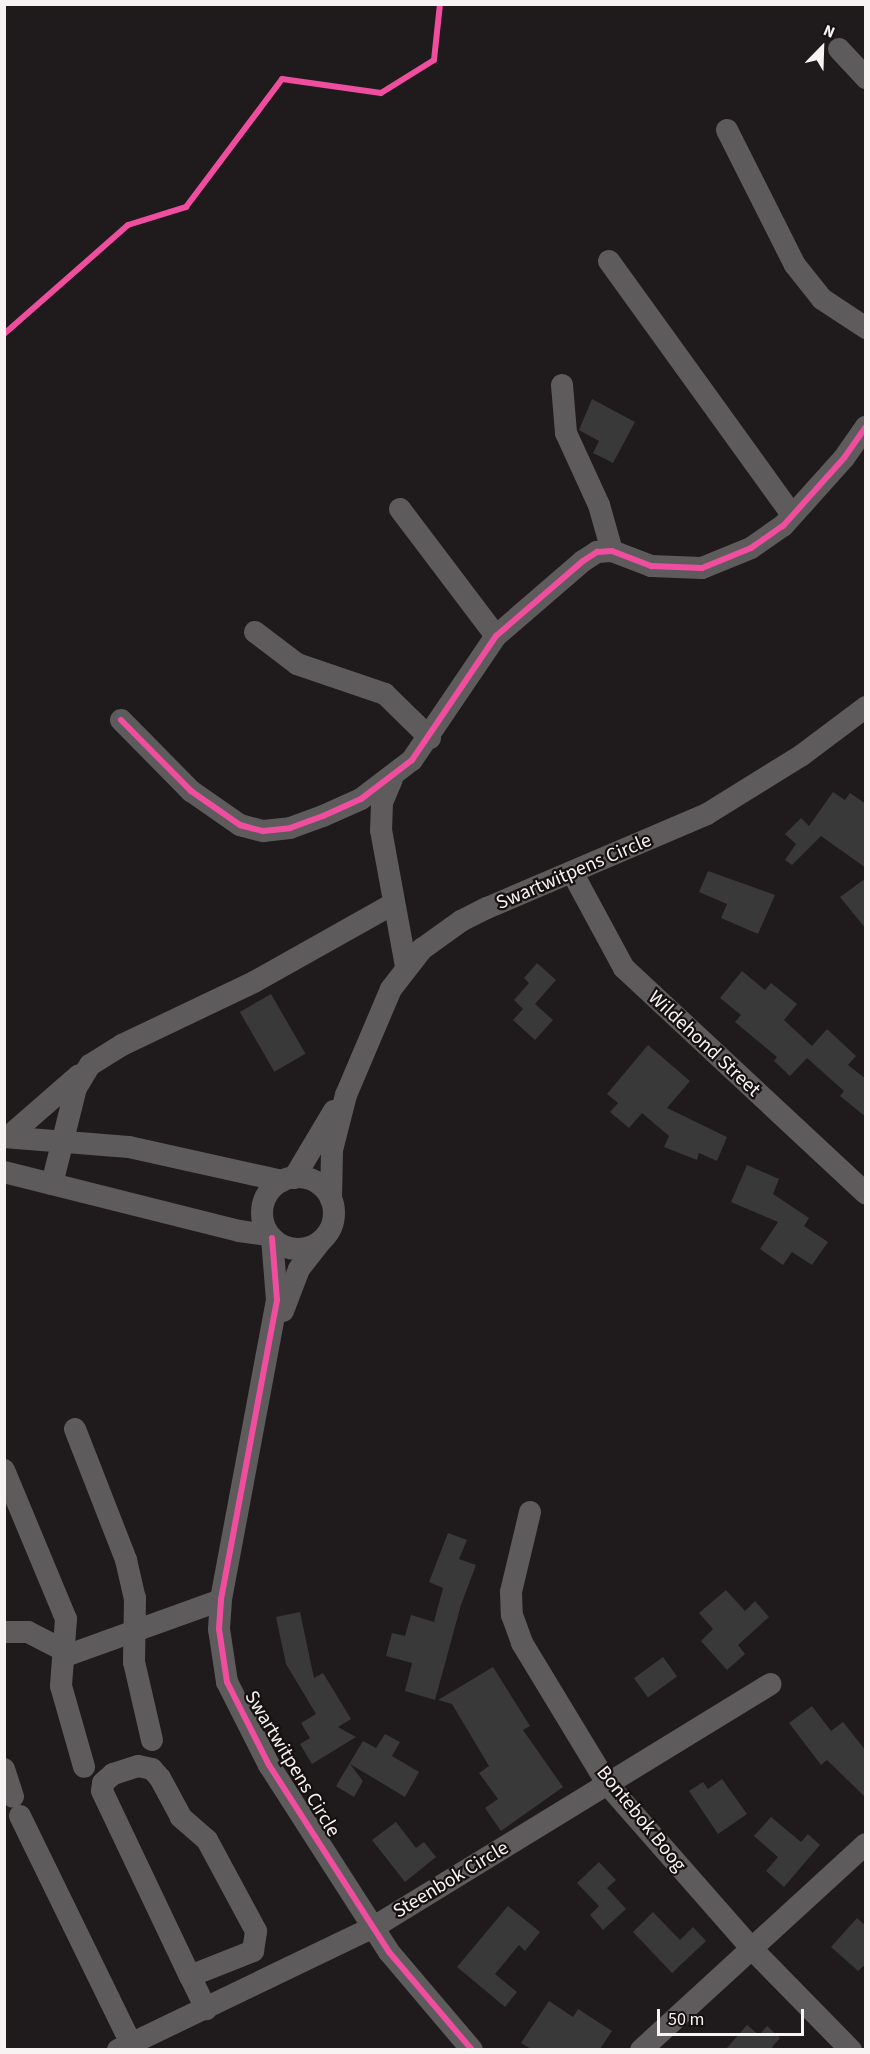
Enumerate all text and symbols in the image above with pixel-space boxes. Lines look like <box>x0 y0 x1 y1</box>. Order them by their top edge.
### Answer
north arrow <box>792 18 852 78</box>
text: N <box>820 19 838 44</box>
street label: Swartwitpens Circle <box>493 828 655 916</box>
street label: Wildehond Street <box>643 986 765 1102</box>
street label: Swartwitpens Circle <box>239 1687 345 1841</box>
street label: Bontebok Boog <box>591 1761 691 1877</box>
street label: Steenbok Circle <box>389 1836 513 1924</box>
scale bar <box>660 1997 807 2035</box>
text: 50 m <box>668 2007 704 2032</box>

